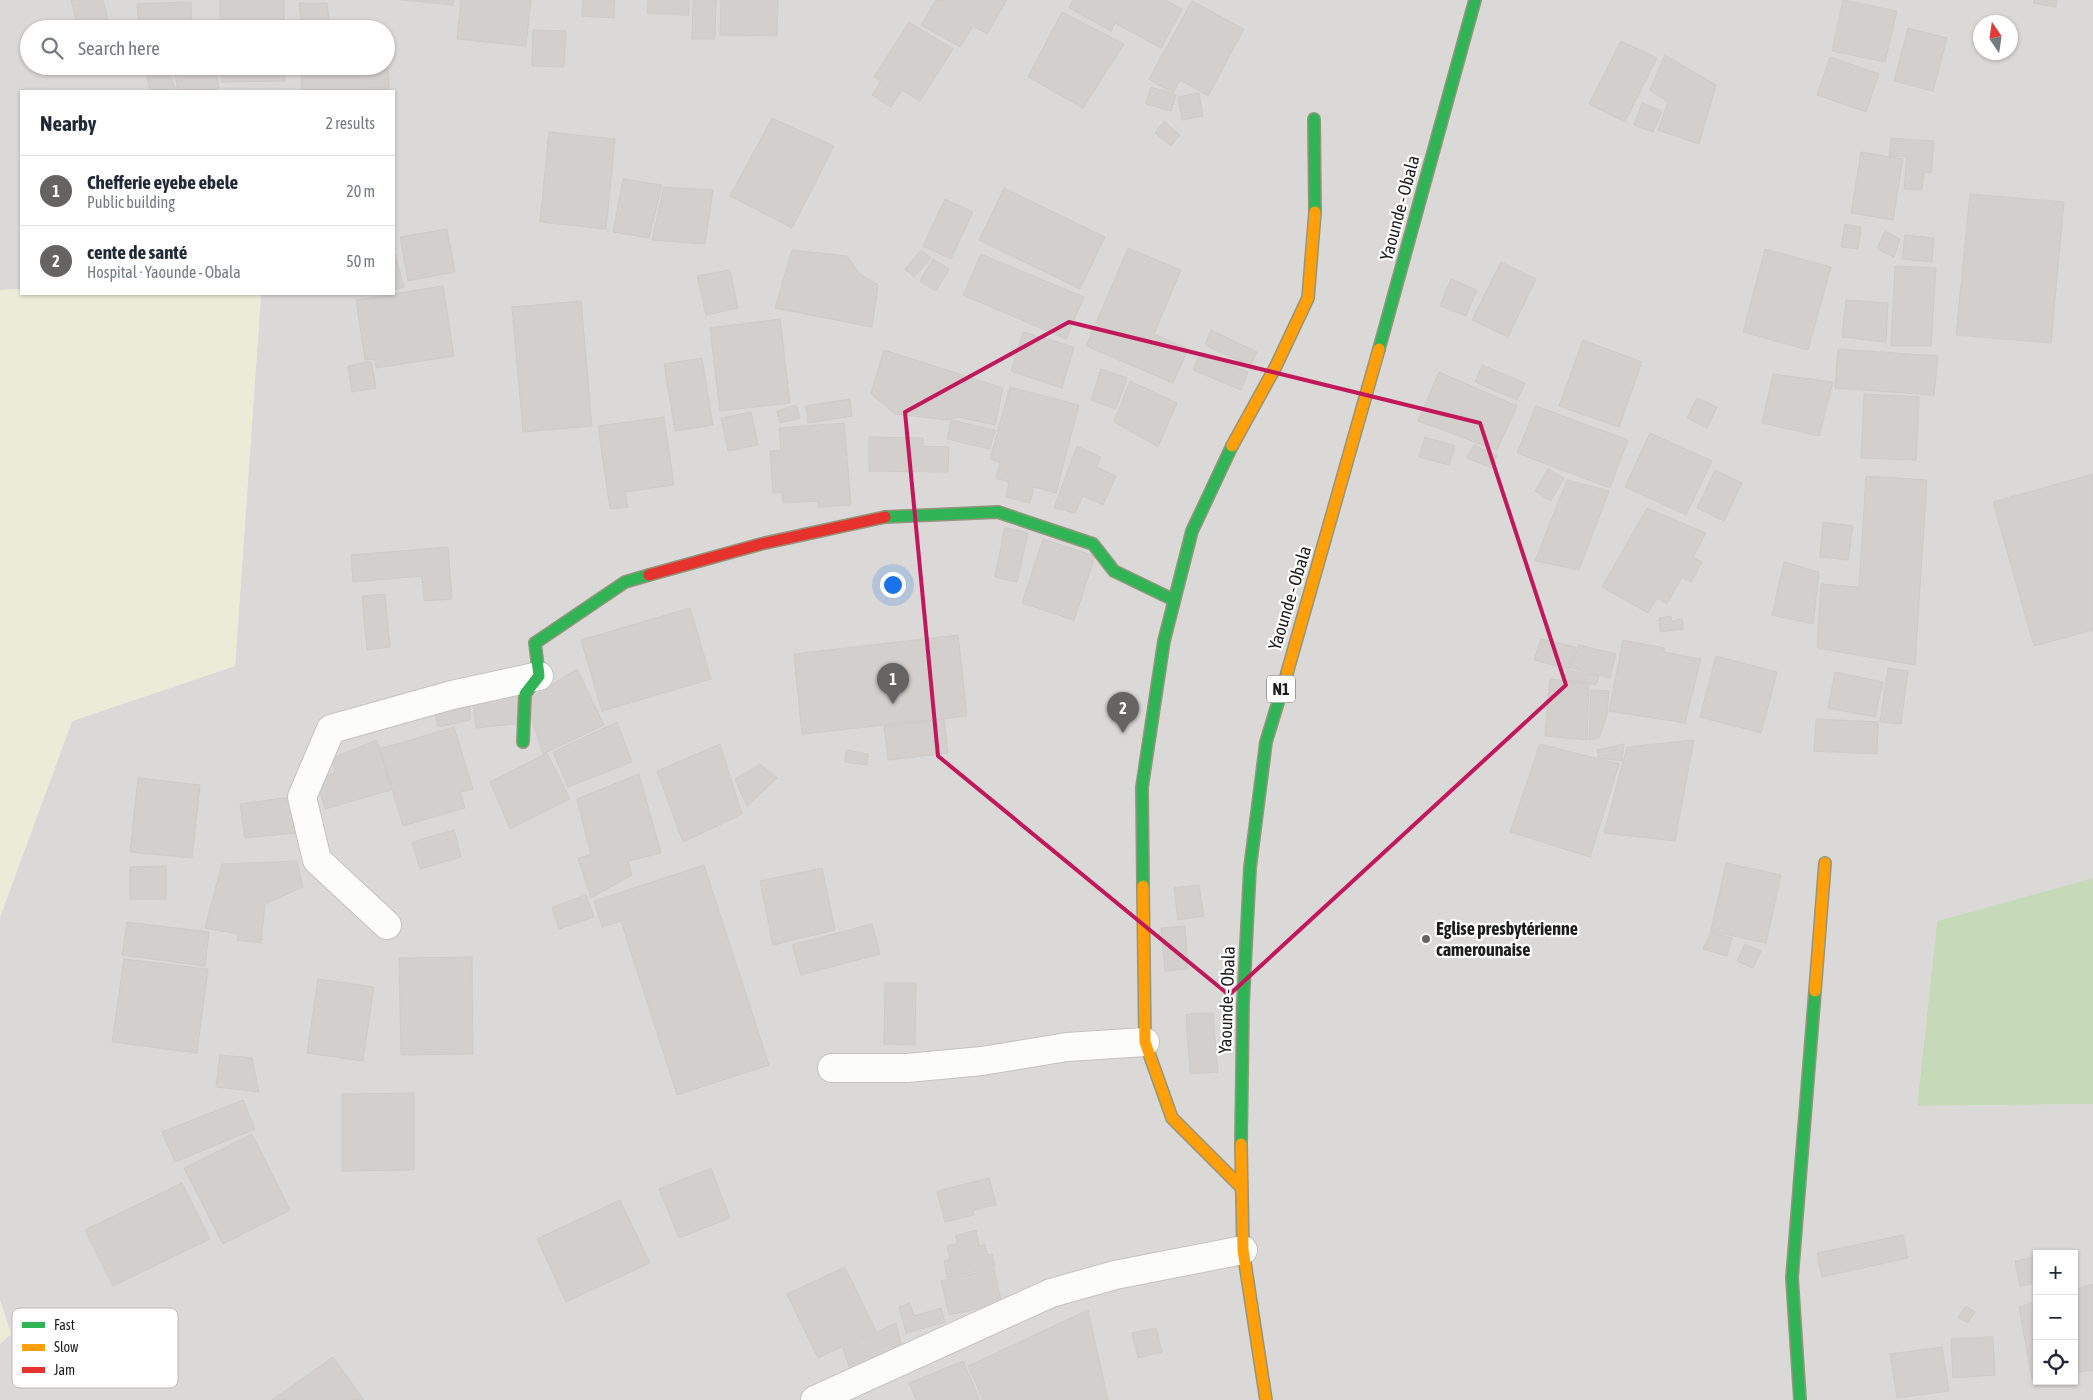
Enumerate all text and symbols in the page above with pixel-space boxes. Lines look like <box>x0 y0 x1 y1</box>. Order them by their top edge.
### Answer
north arrow <box>1973 15 2018 60</box>
search box <box>20 20 395 75</box>
icon: search <box>38 34 66 62</box>
text: Search here <box>78 37 160 59</box>
text: Nearby <box>40 111 96 135</box>
text: 2 results <box>325 114 375 132</box>
street label: Yaounde - Obala <box>1375 153 1424 263</box>
text: Chefferie eyebe ebele <box>87 171 238 193</box>
text: 1 <box>52 182 60 200</box>
text: 20 m <box>346 182 375 200</box>
text: Public building <box>87 193 175 211</box>
text: cente de santé <box>87 241 187 263</box>
text: 2 <box>52 252 60 270</box>
text: 50 m <box>346 252 375 270</box>
text: Hospital · Yaounde - Obala <box>87 263 241 281</box>
street label: Yaounde - Obala <box>1264 543 1315 653</box>
your location <box>880 572 906 598</box>
pin: 1 <box>877 663 909 704</box>
road number: N1 <box>1267 676 1295 702</box>
pin: 2 <box>1107 692 1139 733</box>
place label: Eglise presbytérienne camerounaise <box>1436 918 1578 960</box>
marker: Eglise presbytérienne camerounaise <box>1420 933 1432 945</box>
street label: Yaounde - Obala <box>1214 946 1239 1054</box>
map controls <box>2033 1250 2078 1385</box>
button: + <box>2033 1250 2078 1295</box>
button: − <box>2033 1295 2078 1340</box>
legend <box>12 1308 178 1388</box>
text: Fast <box>54 1317 75 1333</box>
text: Slow <box>54 1339 79 1355</box>
button: locate <box>2033 1340 2078 1385</box>
text: Jam <box>54 1362 75 1378</box>

